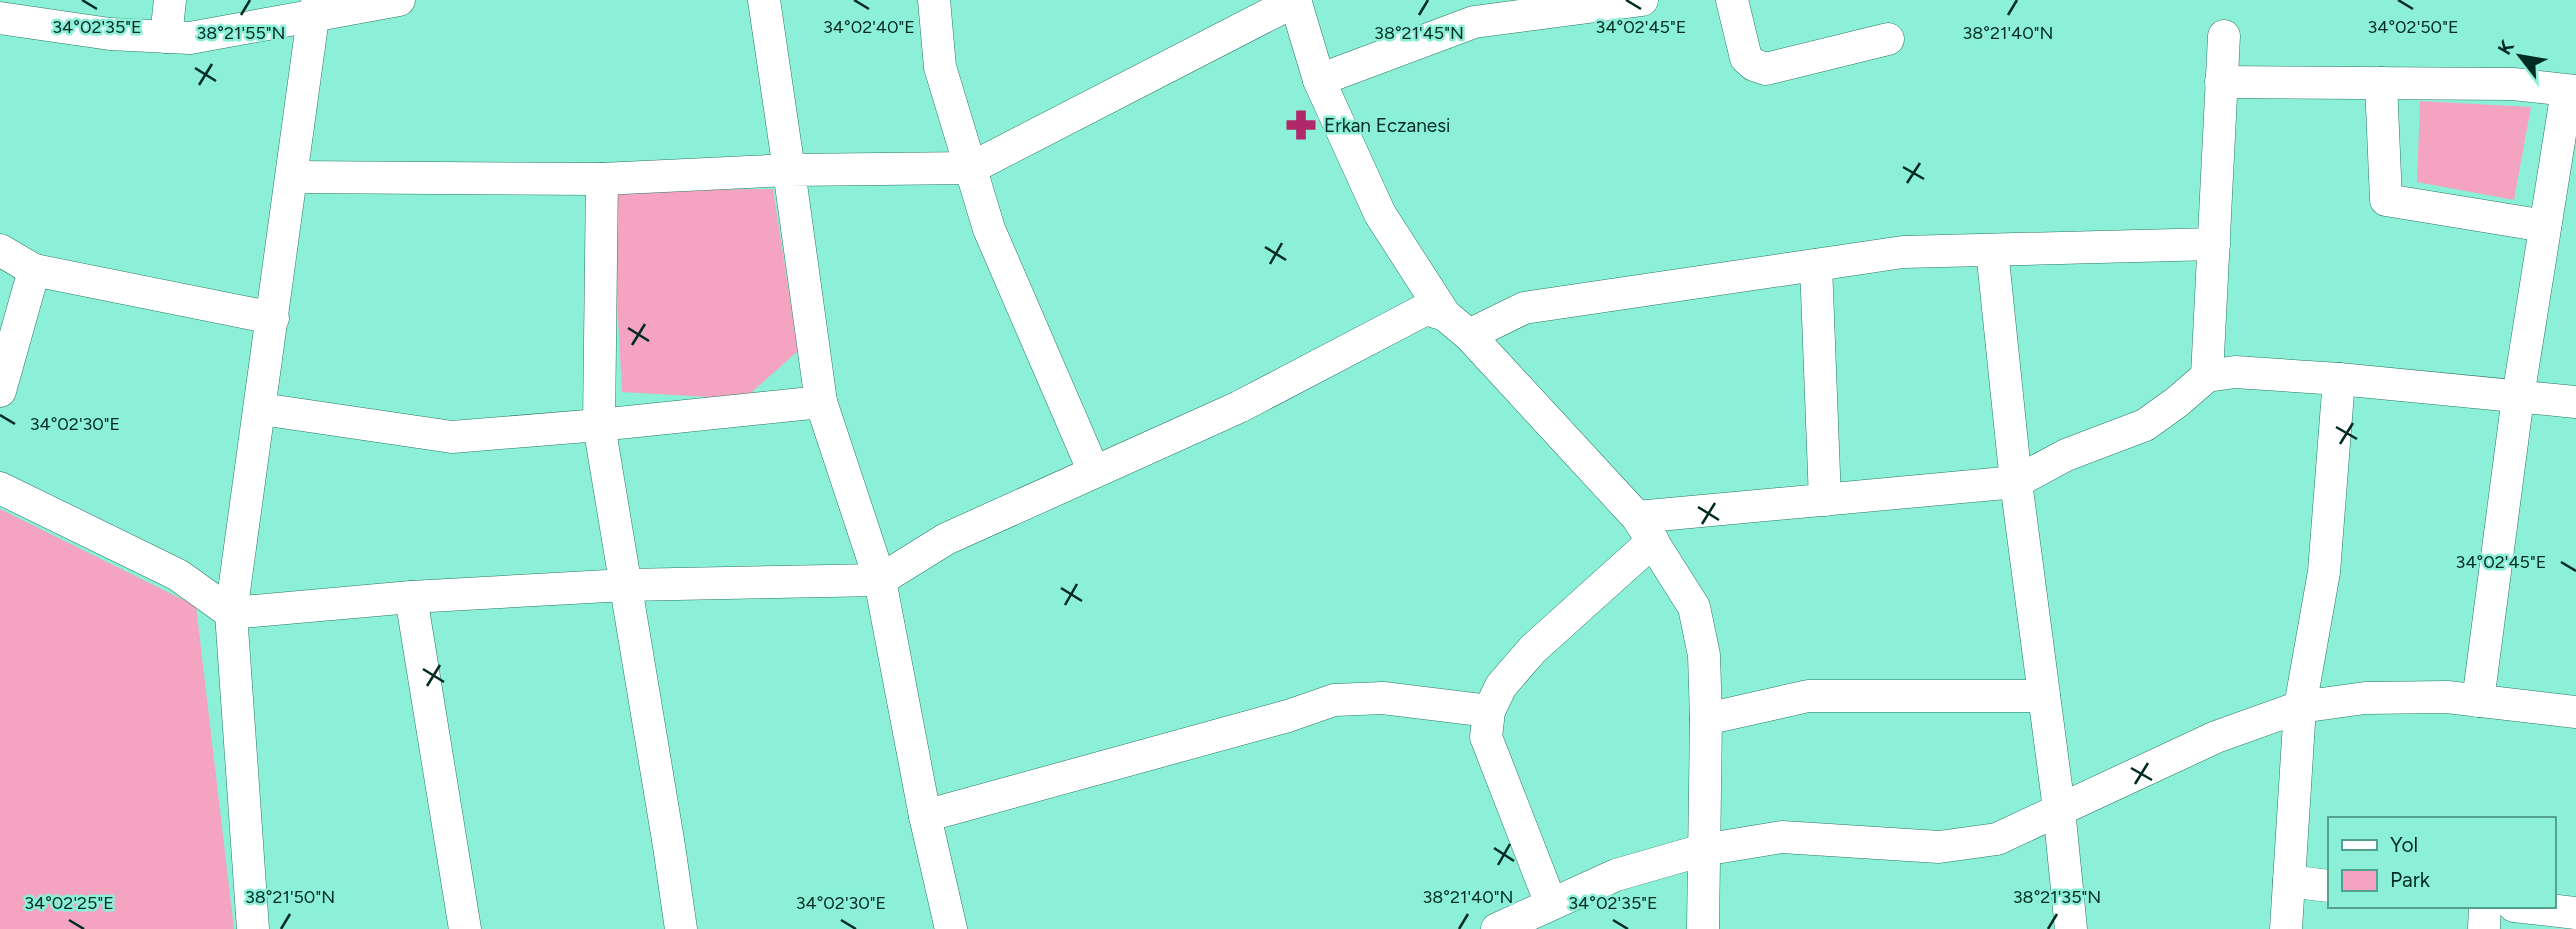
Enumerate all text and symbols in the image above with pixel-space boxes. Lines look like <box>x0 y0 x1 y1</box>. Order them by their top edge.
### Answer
text: 34°02'35"E <box>52 16 142 38</box>
text: 34°02'40"E <box>823 16 915 38</box>
text: 34°02'45"E <box>1596 16 1686 38</box>
text: 34°02'50"E <box>2367 16 2459 38</box>
north arrow <box>2485 21 2555 91</box>
text: 38°21'55"N <box>197 22 285 44</box>
text: 38°21'45"N <box>1374 22 1464 44</box>
text: 38°21'40"N <box>1963 22 2054 44</box>
text: K <box>2493 36 2519 59</box>
pharmacy icon: Erkan Eczanesi <box>1284 108 1318 142</box>
place label: Erkan Eczanesi <box>1324 114 1450 137</box>
text: 34°02'30"E <box>30 413 120 435</box>
text: 34°02'45"E <box>2456 551 2546 573</box>
legend <box>2328 817 2555 908</box>
text: Yol <box>2390 832 2418 857</box>
text: Park <box>2390 867 2431 892</box>
text: 38°21'50"N <box>245 886 335 908</box>
text: 38°21'40"N <box>1423 886 1514 908</box>
text: 38°21'35"N <box>2013 886 2101 908</box>
text: 34°02'25"E <box>24 892 114 914</box>
text: 34°02'30"E <box>796 892 886 914</box>
text: 34°02'35"E <box>1568 892 1658 914</box>

